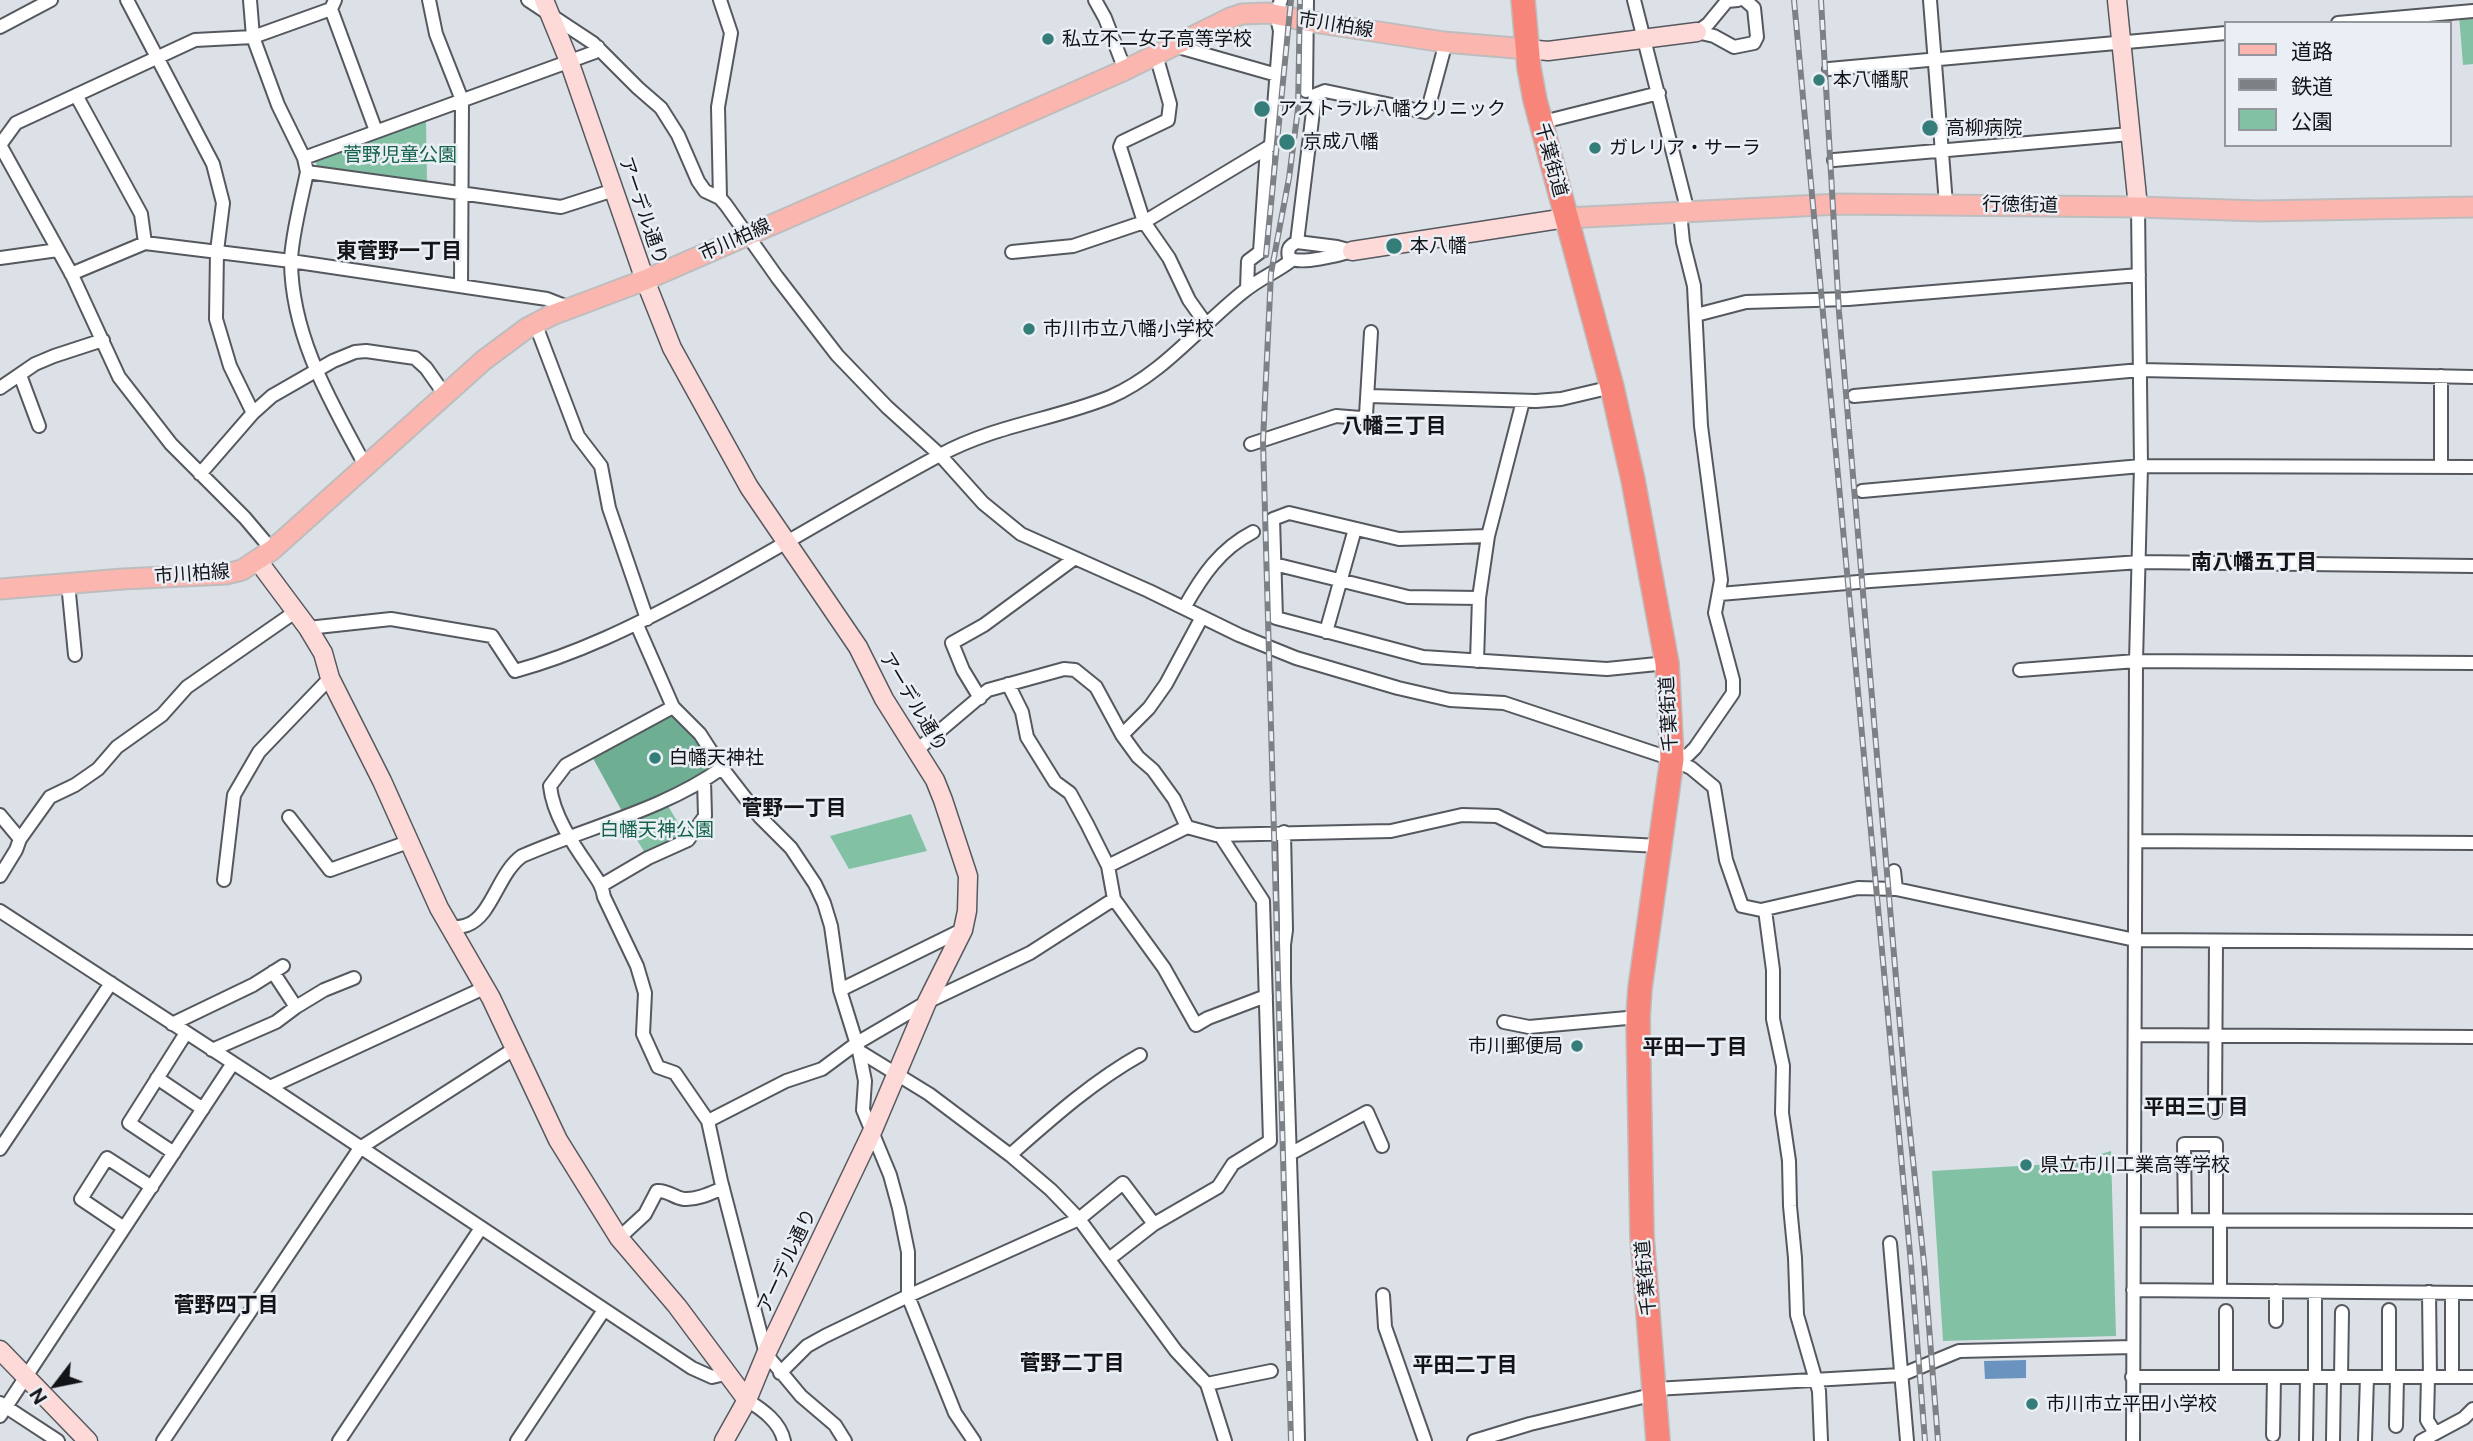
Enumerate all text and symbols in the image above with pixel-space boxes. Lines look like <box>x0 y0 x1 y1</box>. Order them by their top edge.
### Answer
street label: 市川柏線 <box>1297 8 1375 42</box>
legend <box>2224 21 2452 147</box>
place label: 私立不二女子高等学校 <box>1062 28 1252 50</box>
marker: 私立不二女子高等学校 <box>1040 31 1056 47</box>
text: 道路 <box>2291 39 2333 64</box>
place label: 本八幡駅 <box>1833 69 1909 91</box>
marker: 本八幡駅 <box>1811 72 1827 88</box>
text: 鉄道 <box>2291 74 2333 99</box>
place label: アストラル八幡クリニック <box>1278 98 1506 120</box>
marker: アストラル八幡クリニック <box>1252 99 1272 119</box>
text: 公園 <box>2291 109 2333 134</box>
place label: 高柳病院 <box>1946 117 2022 139</box>
marker: 高柳病院 <box>1920 118 1940 138</box>
street label: 千葉街道 <box>1530 120 1572 200</box>
place label: 京成八幡 <box>1303 131 1379 153</box>
marker: 京成八幡 <box>1277 132 1297 152</box>
place label: ガレリア・サーラ <box>1609 137 1761 159</box>
marker: ガレリア・サーラ <box>1587 140 1603 156</box>
park label: 菅野児童公園 <box>343 144 457 166</box>
street label: アーデル通り <box>614 154 672 268</box>
street label: 行徳街道 <box>1982 193 2058 217</box>
street label: 市川柏線 <box>696 214 774 266</box>
place label: 本八幡 <box>1410 235 1467 257</box>
marker: 本八幡 <box>1384 236 1404 256</box>
district label: 東菅野一丁目 <box>336 239 462 265</box>
place label: 市川市立八幡小学校 <box>1043 318 1214 340</box>
marker: 市川市立八幡小学校 <box>1021 321 1037 337</box>
district label: 八幡三丁目 <box>1342 414 1446 440</box>
district label: 南八幡五丁目 <box>2191 550 2317 576</box>
street label: 市川柏線 <box>153 560 231 588</box>
street label: アーデル通り <box>874 648 952 756</box>
street label: 千葉街道 <box>1656 675 1682 753</box>
place label: 白幡天神社 <box>669 747 764 769</box>
marker: 白幡天神社 <box>647 750 663 766</box>
district label: 菅野一丁目 <box>742 796 846 822</box>
park label: 白幡天神公園 <box>600 819 714 841</box>
place label: 市川郵便局 <box>1468 1035 1563 1057</box>
district label: 平田一丁目 <box>1643 1035 1747 1061</box>
marker: 市川郵便局 <box>1569 1038 1585 1054</box>
district label: 平田三丁目 <box>2144 1095 2248 1121</box>
place label: 県立市川工業高等学校 <box>2040 1154 2230 1176</box>
marker: 県立市川工業高等学校 <box>2018 1157 2034 1173</box>
street label: アーデル通り <box>753 1205 821 1317</box>
street label: 千葉街道 <box>1631 1239 1661 1317</box>
district label: 菅野四丁目 <box>174 1293 278 1319</box>
north arrow <box>21 1350 91 1420</box>
district label: 菅野二丁目 <box>1020 1351 1124 1377</box>
district label: 平田二丁目 <box>1413 1353 1517 1379</box>
text: N <box>25 1384 51 1408</box>
place label: 市川市立平田小学校 <box>2046 1393 2217 1415</box>
marker: 市川市立平田小学校 <box>2024 1396 2040 1412</box>

